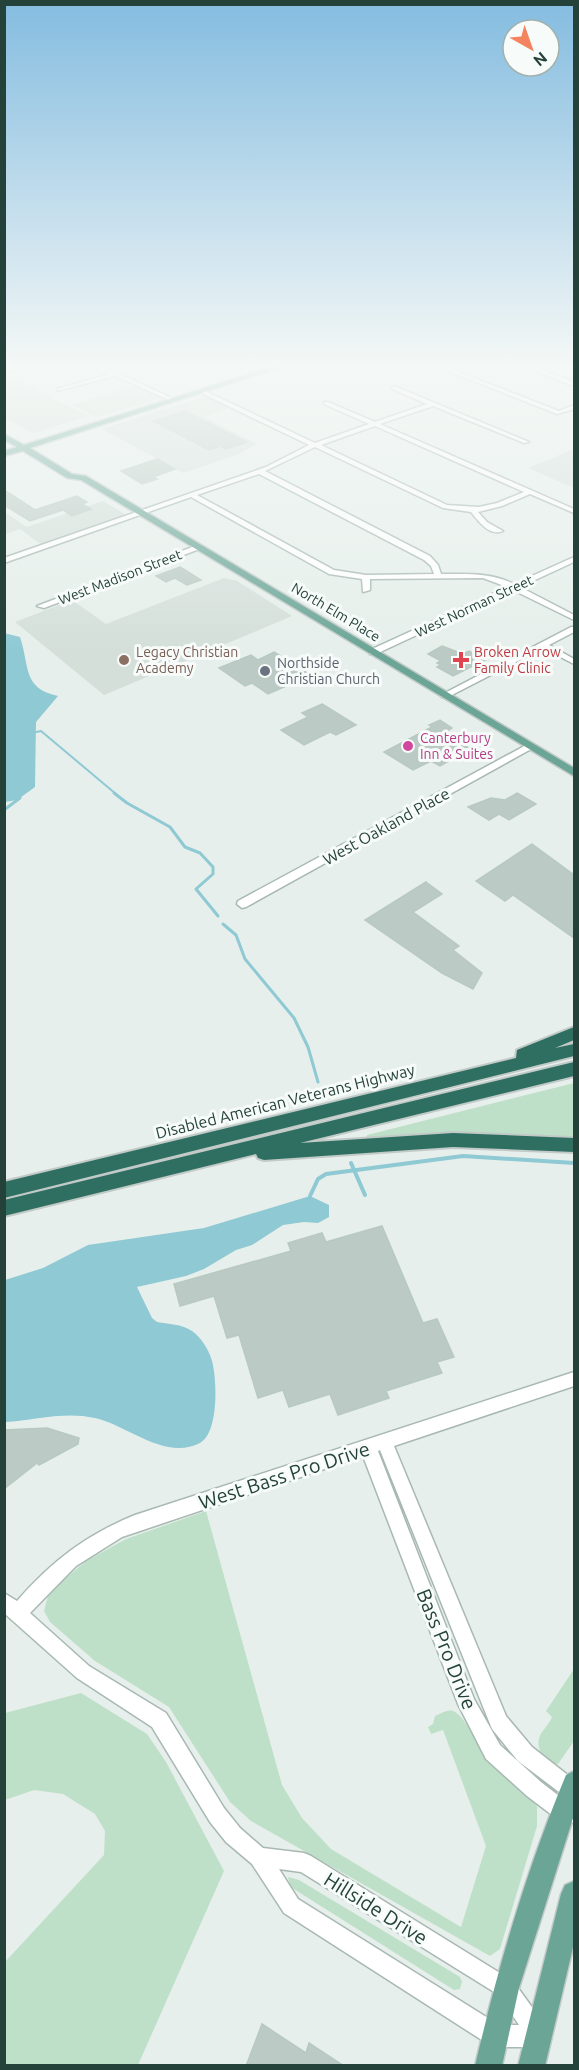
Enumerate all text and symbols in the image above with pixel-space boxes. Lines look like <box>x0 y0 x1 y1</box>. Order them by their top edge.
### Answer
north arrow <box>501 18 561 78</box>
text: N <box>530 49 551 70</box>
street label: West Madison Street <box>56 546 184 608</box>
street label: West Norman Street <box>412 571 536 640</box>
street label: North Elm Place <box>289 579 383 645</box>
place label: Legacy Christian Academy <box>136 644 238 676</box>
place label: Broken Arrow Family Clinic <box>474 644 561 676</box>
marker: Broken Arrow Family Clinic <box>452 651 470 669</box>
marker: Legacy Christian Academy <box>117 653 131 667</box>
place label: Northside Christian Church <box>277 655 380 687</box>
marker: Northside Christian Church <box>258 664 272 678</box>
place label: Canterbury Inn & Suites <box>420 730 493 762</box>
marker: Canterbury Inn & Suites <box>401 739 415 753</box>
street label: West Oakland Place <box>320 784 452 868</box>
street label: Disabled American Veterans Highway <box>154 1060 417 1142</box>
street label: West Bass Pro Drive <box>196 1437 372 1513</box>
street label: Bass Pro Drive <box>412 1585 482 1713</box>
street label: Hillside Drive <box>320 1867 432 1949</box>

